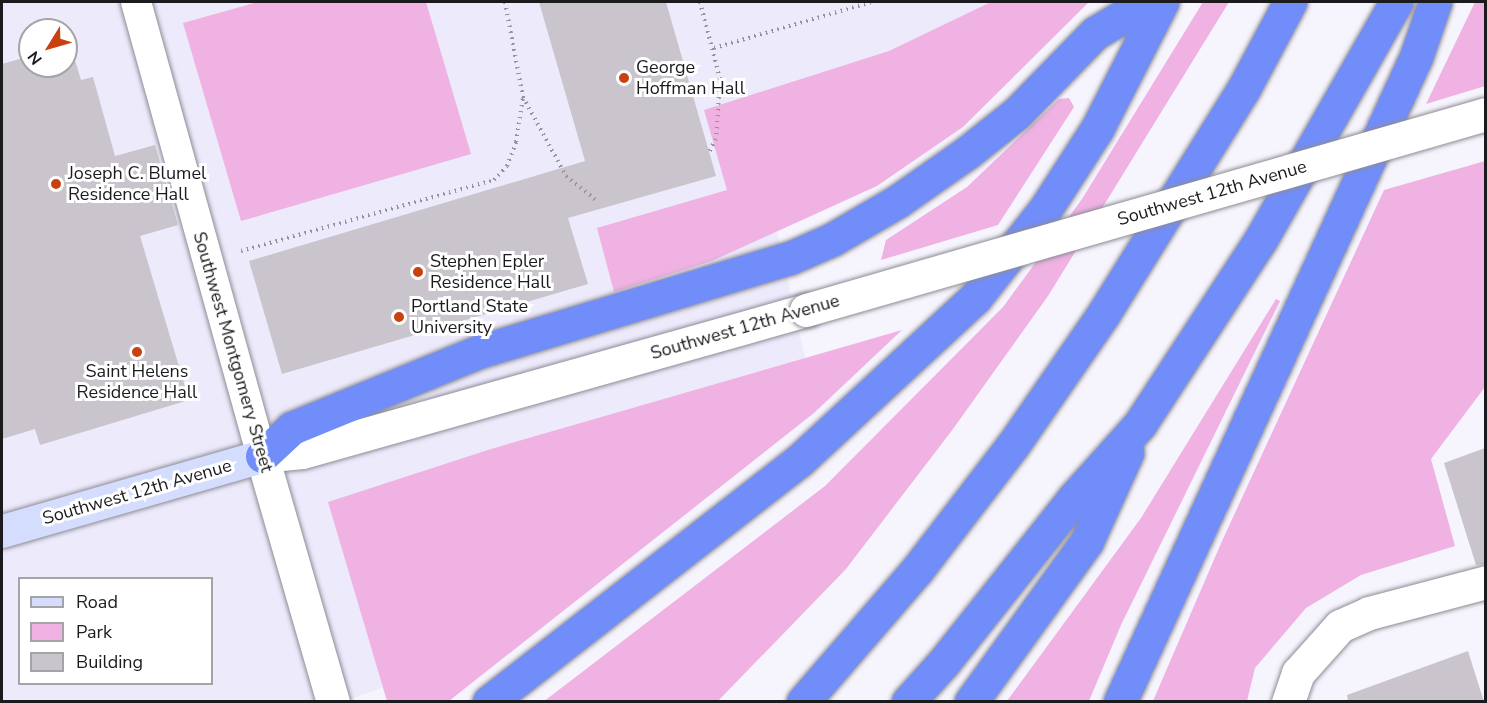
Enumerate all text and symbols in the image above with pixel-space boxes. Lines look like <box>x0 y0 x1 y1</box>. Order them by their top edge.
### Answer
north arrow <box>18 18 78 78</box>
text: N <box>23 46 48 69</box>
place label: George Hoffman Hall <box>636 57 745 100</box>
marker: George Hoffman Hall <box>617 71 631 85</box>
street label: Southwest 12th Avenue <box>1115 156 1309 230</box>
place label: Joseph C. Blumel Residence Hall <box>68 163 206 206</box>
marker: Joseph C. Blumel Residence Hall <box>49 177 63 191</box>
street label: Southwest Montgomery Street <box>188 229 278 475</box>
place label: Stephen Epler Residence Hall <box>430 251 551 294</box>
marker: Stephen Epler Residence Hall <box>411 265 425 279</box>
street label: Southwest 12th Avenue <box>648 290 842 364</box>
place label: Portland State University <box>411 296 528 338</box>
marker: Portland State University <box>392 310 406 324</box>
marker: Saint Helens Residence Hall <box>130 345 144 359</box>
place label: Saint Helens Residence Hall <box>77 361 197 404</box>
street label: Southwest 12th Avenue <box>40 455 234 529</box>
legend <box>18 577 213 685</box>
text: Road <box>76 590 118 614</box>
text: Park <box>76 620 112 644</box>
text: Building <box>76 650 143 674</box>

